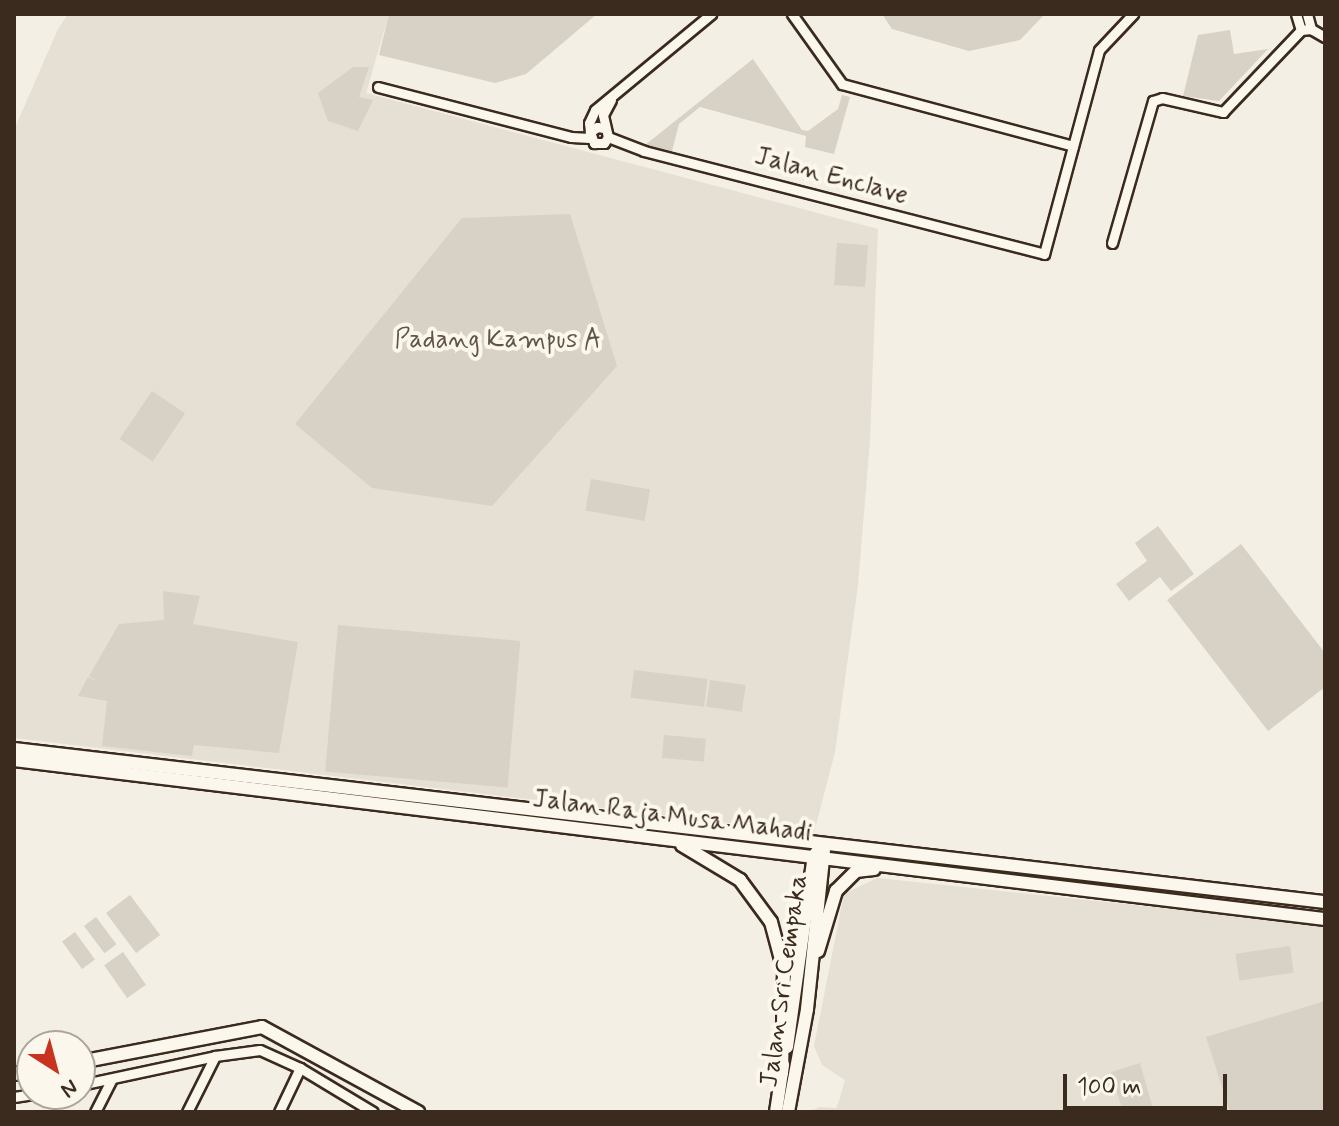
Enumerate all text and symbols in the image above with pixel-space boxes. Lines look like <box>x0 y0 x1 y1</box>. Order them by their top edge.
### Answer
street label: Jalan Enclave <box>751 142 911 212</box>
park label: Padang Kampus A <box>396 325 600 357</box>
street label: Jalan Raja Musa Mahadi <box>530 784 814 850</box>
street label: Jalan Sri Cempaka <box>754 870 816 1092</box>
north arrow <box>16 1030 96 1110</box>
scale bar <box>1067 1058 1231 1108</box>
text: N <box>55 1072 83 1103</box>
text: 100 m <box>1077 1072 1141 1103</box>

